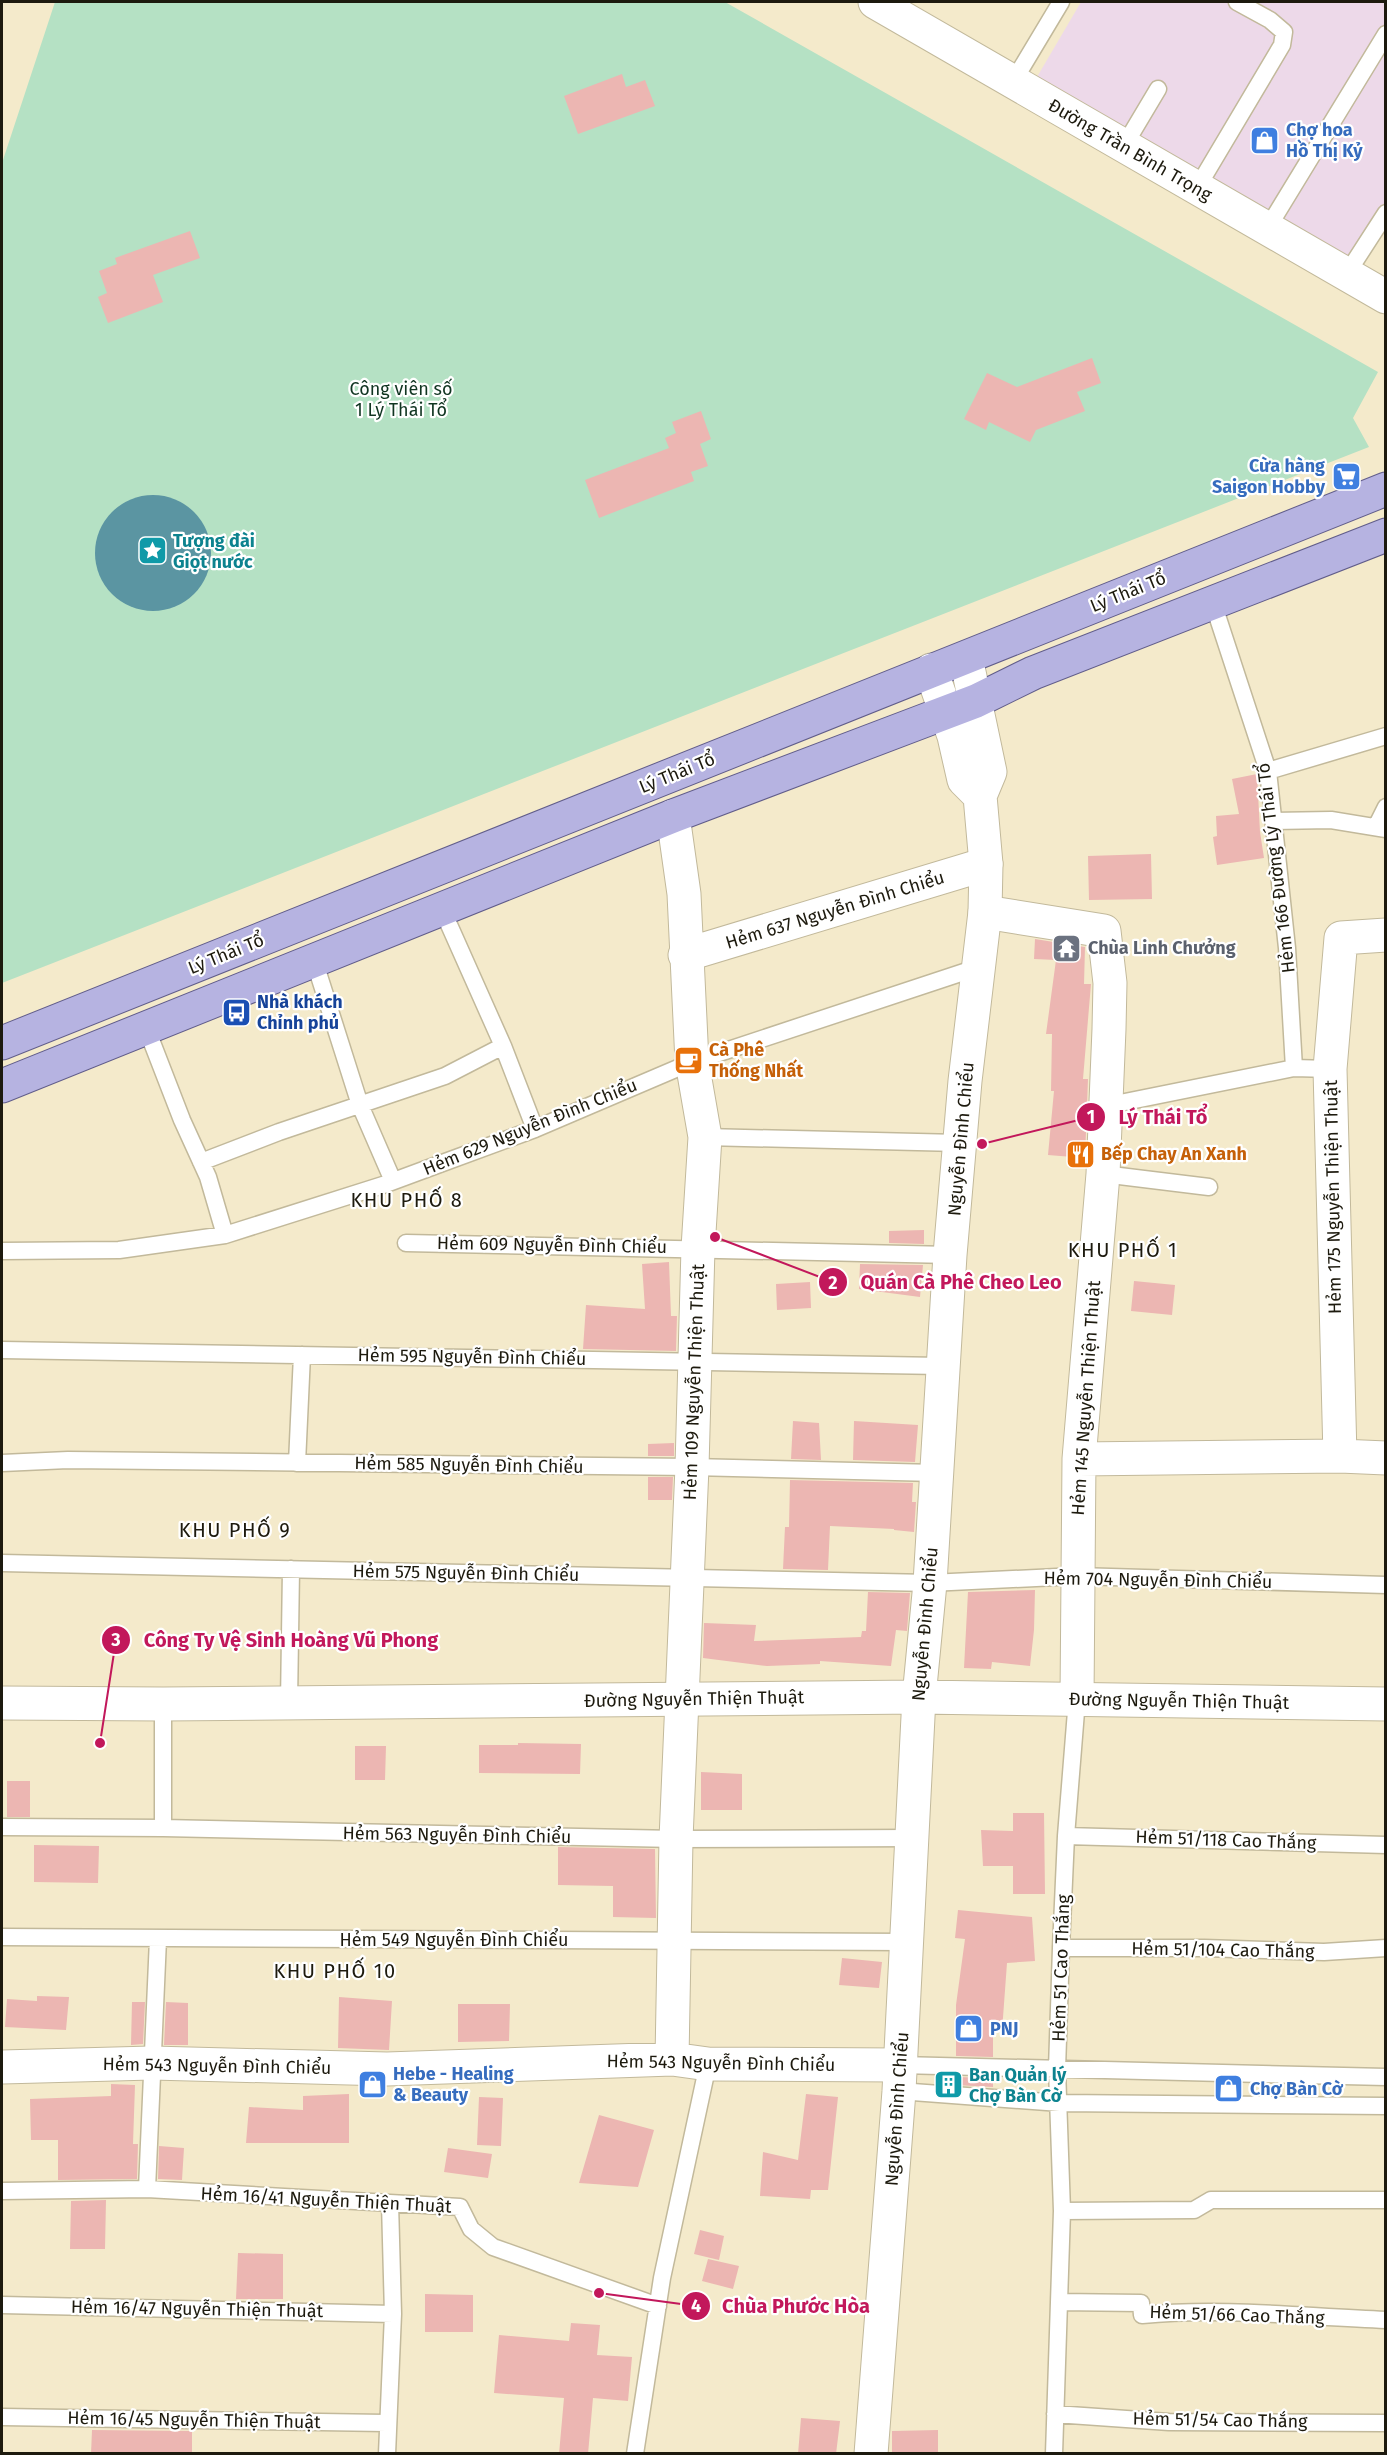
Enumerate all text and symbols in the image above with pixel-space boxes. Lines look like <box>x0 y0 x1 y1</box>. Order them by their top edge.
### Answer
street label: Đường Trần Bình Trọng <box>1044 94 1216 206</box>
place label: Chợ hoa Hồ Thị Kỷ <box>1286 119 1363 162</box>
shop icon: Chợ hoa Hồ Thị Kỷ <box>1249 124 1281 156</box>
park label: Công viên số 1 Lý Thái Tổ <box>350 378 452 421</box>
place label: Cừa hàng Saigon Hobby <box>1212 455 1326 498</box>
supermarket icon: Cừa hàng Saigon Hobby <box>1330 460 1362 492</box>
place label: Tượng đài Giọt nước <box>173 530 255 573</box>
place icon: Tượng đài Giọt nước <box>136 535 168 567</box>
street label: Lý Thái Tổ <box>1087 566 1169 617</box>
street label: Lý Thái Tổ <box>636 747 718 798</box>
street label: Hẻm 166 Đường Lý Thái Tổ <box>1251 762 1300 974</box>
street label: Hẻm 637 Nguyễn Ðình Chiểu <box>723 865 947 954</box>
street label: Lý Thái Tổ <box>185 928 267 979</box>
temple icon: Chùa Linh Chưởng <box>1051 932 1083 964</box>
place label: Chùa Linh Chưởng <box>1088 937 1236 959</box>
place label: Nhà khách Chỉnh phủ <box>257 991 343 1034</box>
bus stop icon: Nhà khách Chỉnh phủ <box>220 996 252 1028</box>
place label: Cà Phê Thống Nhất <box>709 1039 804 1082</box>
cafe icon: Cà Phê Thống Nhất <box>672 1044 704 1076</box>
street label: Nguyễn Đình Chiểu <box>942 1061 979 1217</box>
street label: Hẻm 629 Nguyễn Ðình Chiểu <box>419 1073 640 1180</box>
street label: Hẻm 175 Nguyễn Thiện Thuật <box>1319 1079 1346 1314</box>
callout: Lý Thái Tổ <box>1076 1098 1219 1136</box>
text: Lý Thái Tổ <box>1119 1103 1208 1129</box>
text: 1 <box>1087 1106 1095 1128</box>
restaurant icon: Bếp Chay An Xanh <box>1064 1138 1096 1170</box>
place label: Bếp Chay An Xanh <box>1101 1142 1247 1165</box>
district label: KHU PHỐ 8 <box>351 1185 463 1212</box>
street label: Hẻm 609 Nguyễn Ðình Chiểu <box>437 1231 667 1258</box>
district label: KHU PHỐ 1 <box>1068 1235 1178 1262</box>
street label: Hẻm 109 Nguyễn Thiện Thuật <box>678 1263 709 1501</box>
callout: Quán Cà Phê Cheo Leo <box>818 1263 1073 1301</box>
text: Quán Cà Phê Cheo Leo <box>860 1270 1062 1294</box>
text: 2 <box>828 1272 838 1294</box>
street label: Hẻm 145 Nguyễn Thiện Thuật <box>1066 1279 1105 1516</box>
street label: Hẻm 595 Nguyễn Ðình Chiểu <box>357 1343 587 1370</box>
street label: Hẻm 585 Nguyễn Ðình Chiểu <box>354 1451 584 1478</box>
district label: KHU PHỐ 9 <box>179 1515 291 1542</box>
street label: Nguyễn Đình Chiểu <box>906 1546 943 1702</box>
street label: Hẻm 575 Nguyễn Ðình Chiểu <box>352 1559 580 1586</box>
street label: Hẻm 704 Nguyễn Đình Chiểu <box>1043 1566 1273 1593</box>
callout: Công Ty Vệ Sinh Hoàng Vũ Phong <box>101 1621 450 1659</box>
text: Công Ty Vệ Sinh Hoàng Vũ Phong <box>144 1628 439 1652</box>
text: 3 <box>110 1629 121 1651</box>
street label: Đường Nguyễn Thiện Thuật <box>584 1685 805 1712</box>
street label: Đường Nguyễn Thiện Thuật <box>1069 1687 1290 1714</box>
street label: Hẻm 563 Nguyễn Ðình Chiểu <box>342 1821 572 1848</box>
street label: Hẻm 51/118 Cao Thắng <box>1135 1825 1317 1854</box>
street label: Hẻm 51 Cao Thắng <box>1046 1893 1075 2042</box>
street label: Hẻm 549 Nguyễn Ðình Chiểu <box>339 1928 569 1951</box>
street label: Hẻm 51/104 Cao Thắng <box>1131 1936 1315 1963</box>
district label: KHU PHỐ 10 <box>273 1956 397 1983</box>
shop icon: PNJ <box>953 2013 985 2045</box>
place label: PNJ <box>990 2018 1018 2040</box>
street label: Nguyễn Đình Chiểu <box>880 2031 913 2187</box>
street label: Hẻm 543 Nguyễn Ðình Chiểu <box>606 2049 836 2076</box>
street label: Hẻm 543 Nguyễn Ðình Chiểu <box>102 2052 332 2079</box>
place label: Hebe - Healing & Beauty <box>393 2063 514 2106</box>
place label: Ban Quản lý Chợ Bàn Cờ <box>969 2064 1067 2107</box>
shop icon: Hebe - Healing & Beauty <box>356 2068 388 2100</box>
building icon: Ban Quản lý Chợ Bàn Cờ <box>932 2069 964 2101</box>
shop icon: Chợ Bàn Cờ <box>1213 2073 1245 2105</box>
place label: Chợ Bàn Cờ <box>1250 2078 1344 2100</box>
street label: Hẻm 16/41 Nguyễn Thiện Thuật <box>200 2181 453 2218</box>
callout: Chùa Phước Hòa <box>681 2287 882 2325</box>
text: Chùa Phước Hòa <box>722 2294 870 2318</box>
street label: Hẻm 16/47 Nguyễn Thiện Thuật <box>71 2295 324 2322</box>
text: 4 <box>691 2295 701 2317</box>
street label: Hẻm 51/66 Cao Thắng <box>1149 2300 1326 2329</box>
street label: Hẻm 16/45 Nguyễn Thiện Thuật <box>67 2406 321 2433</box>
street label: Hẻm 51/54 Cao Thắng <box>1132 2406 1308 2433</box>

